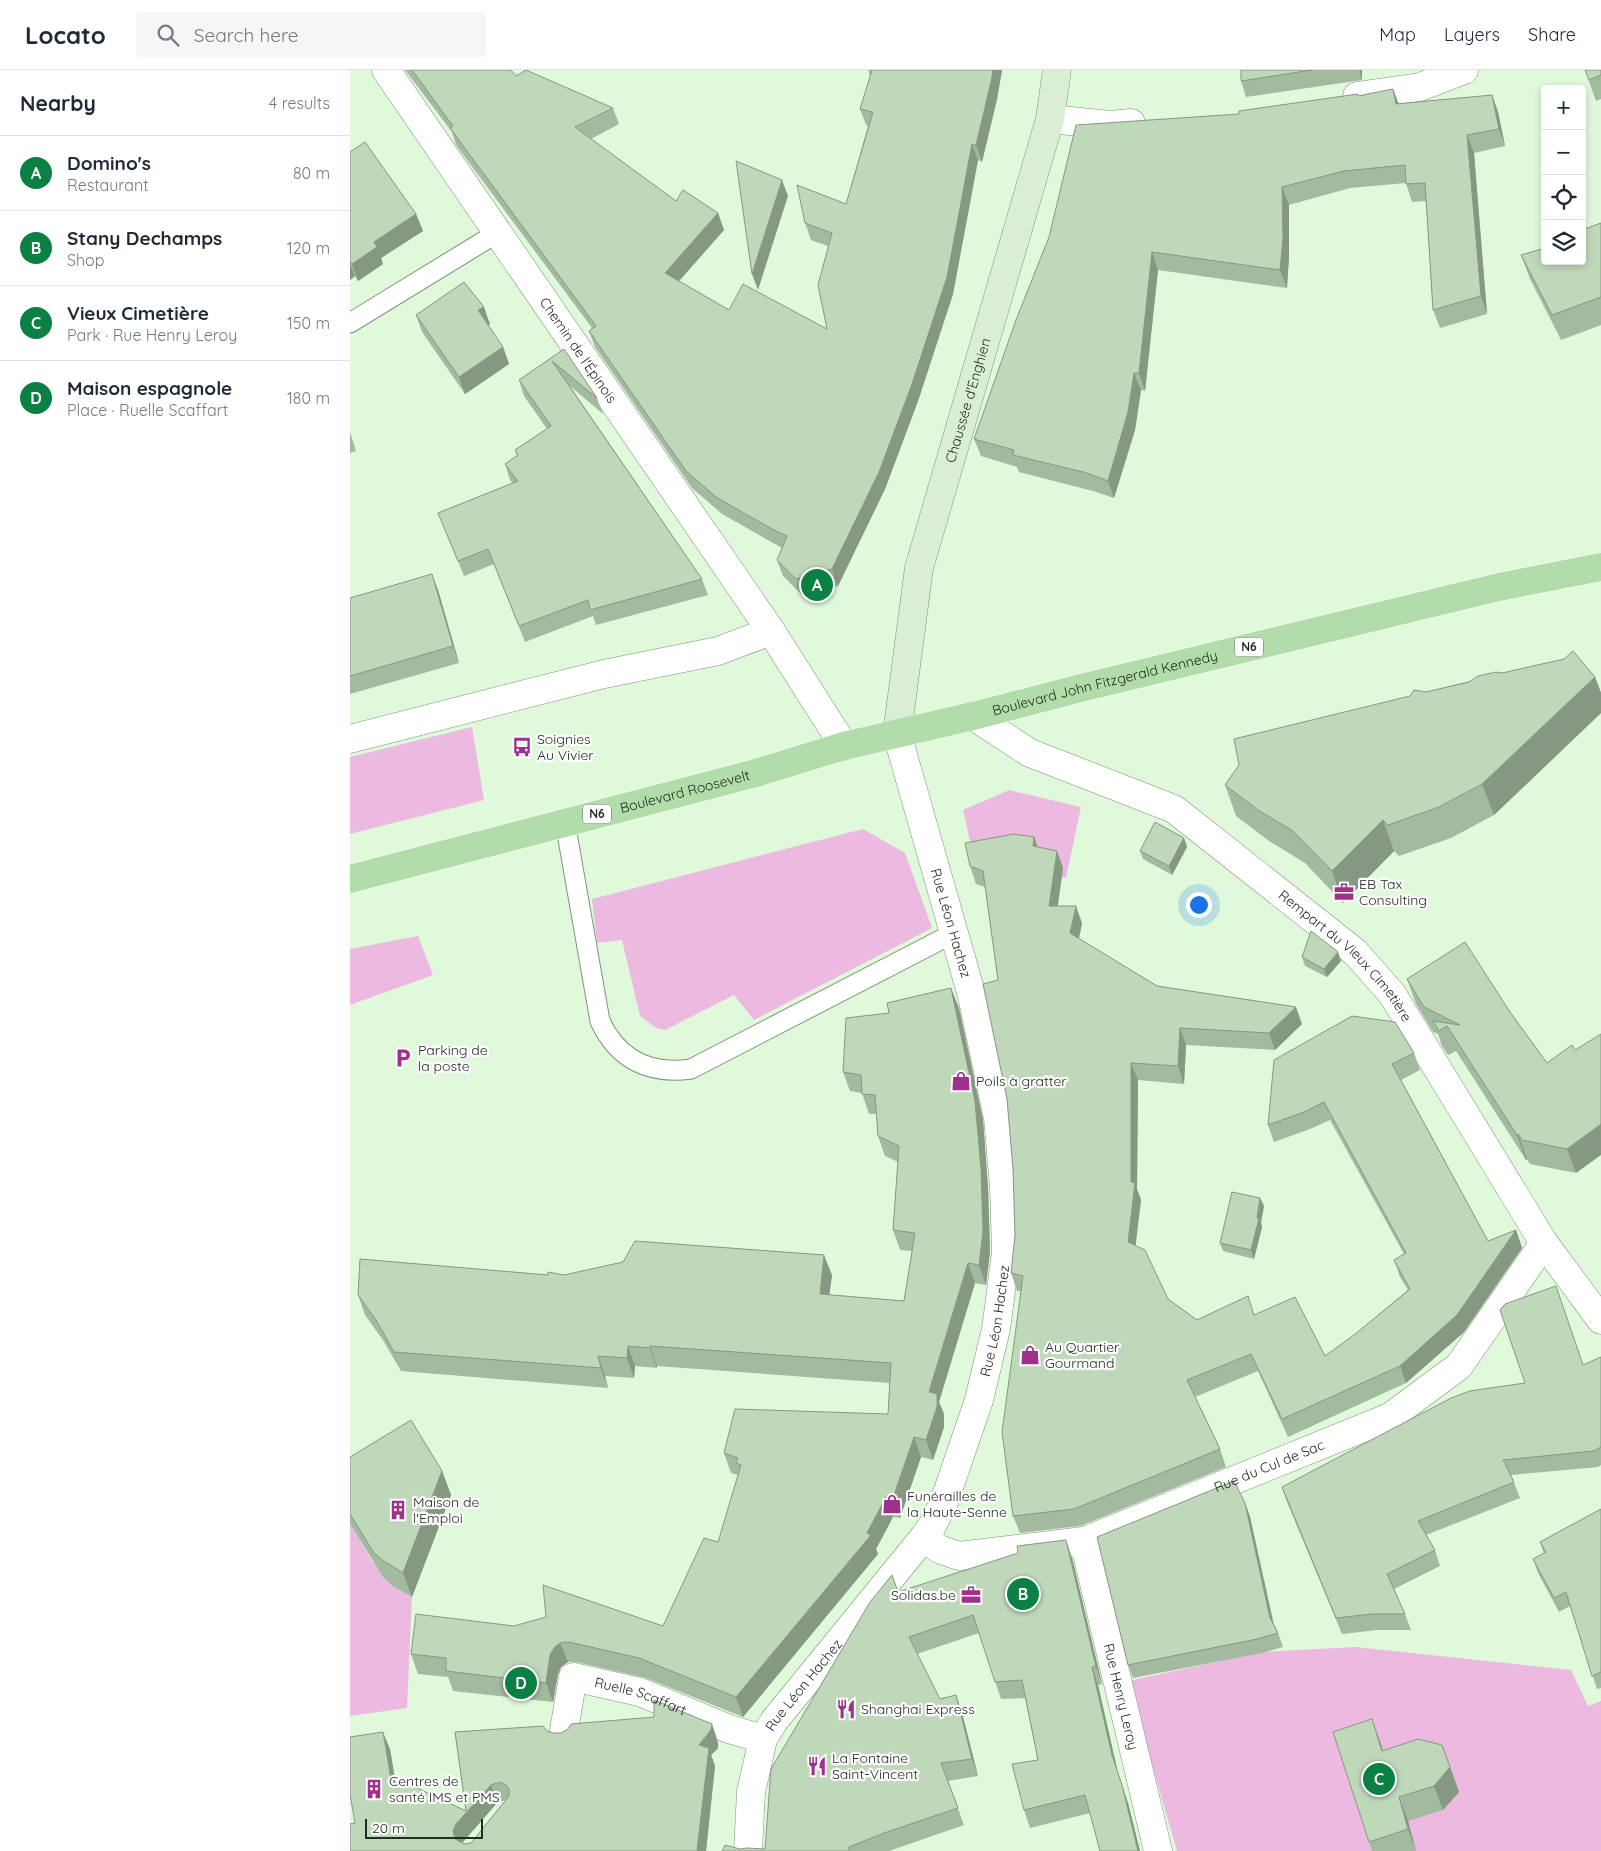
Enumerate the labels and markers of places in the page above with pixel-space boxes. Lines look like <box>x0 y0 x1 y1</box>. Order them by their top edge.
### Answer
pin: A <box>801 566 833 604</box>
place label: Soignies Au Vivier <box>537 730 594 764</box>
bus stop icon: Soignies Au Vivier <box>511 736 533 758</box>
place label: EB Tax Consulting <box>1359 875 1427 909</box>
office icon: EB Tax Consulting <box>1333 881 1355 903</box>
place label: Parking de la poste <box>418 1041 488 1075</box>
parking icon: Parking de la poste <box>392 1047 414 1069</box>
shop icon: Poils à gratter <box>950 1070 972 1092</box>
place label: Poils à gratter <box>976 1072 1067 1090</box>
place label: Au Quartier Gourmand <box>1045 1338 1120 1372</box>
shop icon: Au Quartier Gourmand <box>1019 1344 1041 1366</box>
place label: Funérailles de la Haute-Senne <box>907 1487 1007 1521</box>
place label: Maison de l'Emploi <box>413 1493 479 1527</box>
shop icon: Funérailles de la Haute-Senne <box>881 1493 903 1515</box>
building icon: Maison de l'Emploi <box>387 1499 409 1521</box>
pin: B <box>1007 1575 1039 1613</box>
office icon: Solidas.be <box>960 1584 982 1606</box>
place label: Solidas.be <box>891 1586 956 1604</box>
pin: D <box>505 1664 537 1702</box>
restaurant icon: Shanghai Express <box>835 1698 857 1720</box>
place label: Shanghai Express <box>861 1700 975 1718</box>
place label: La Fontaine Saint-Vincent <box>832 1749 918 1783</box>
restaurant icon: La Fontaine Saint-Vincent <box>806 1755 828 1777</box>
pin: C <box>1363 1760 1395 1798</box>
place label: Centres de santé IMS et PMS <box>389 1772 500 1806</box>
building icon: Centres de santé IMS et PMS <box>363 1778 385 1800</box>

